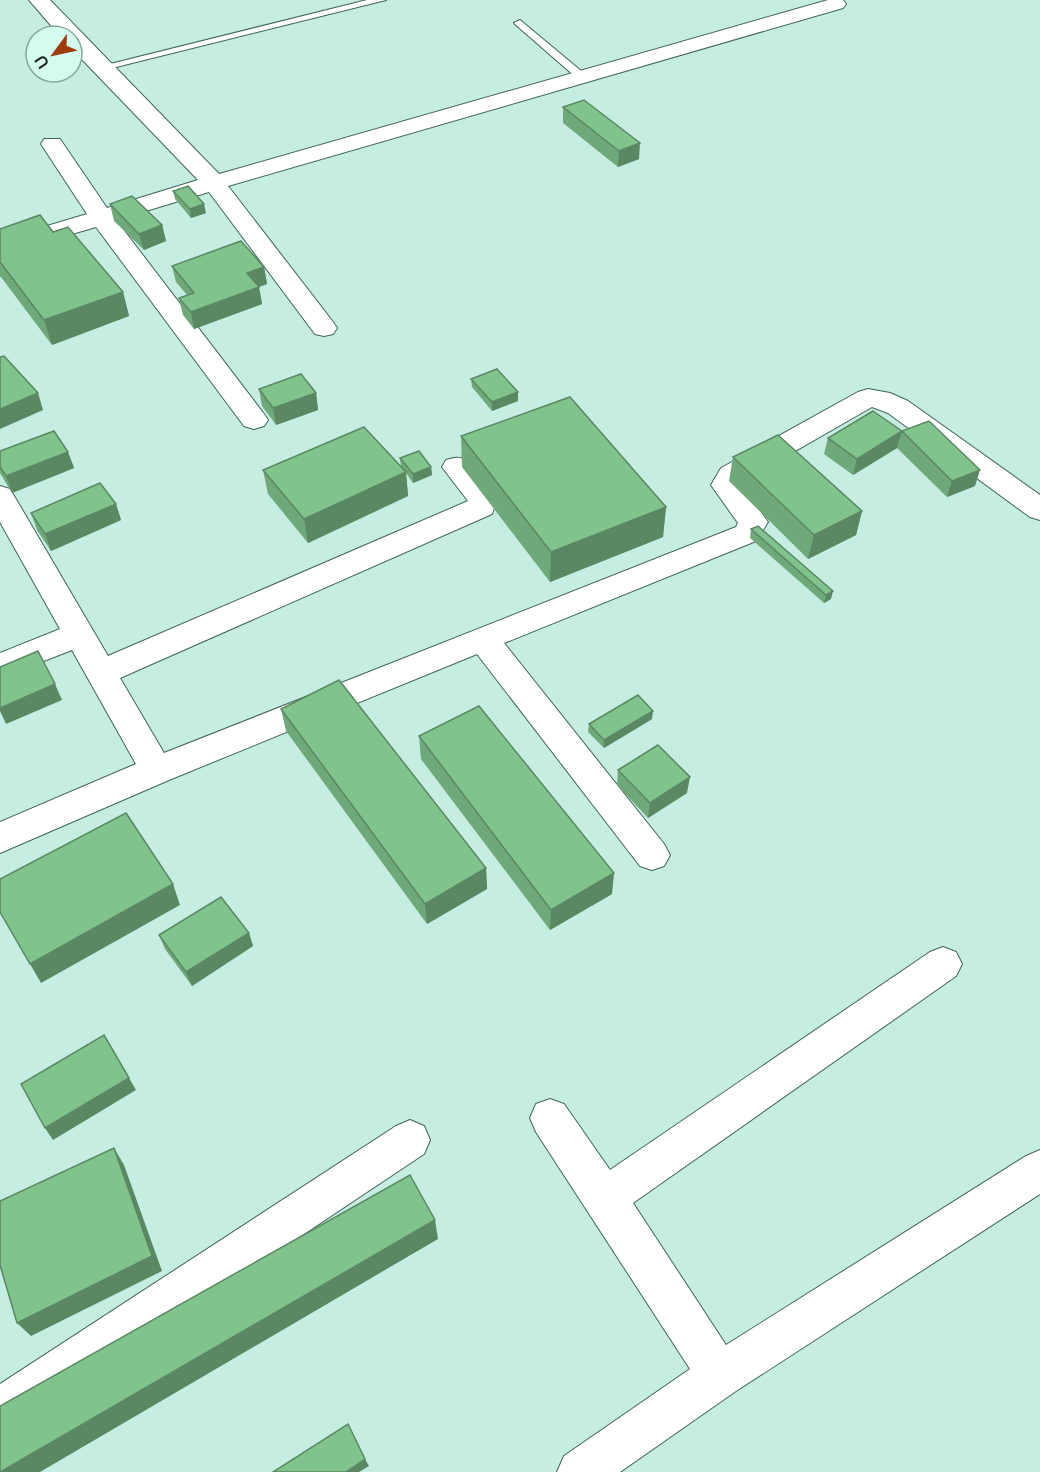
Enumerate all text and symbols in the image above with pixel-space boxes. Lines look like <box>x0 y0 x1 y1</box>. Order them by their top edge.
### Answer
north arrow <box>24 24 84 84</box>
text: U <box>31 51 54 72</box>

